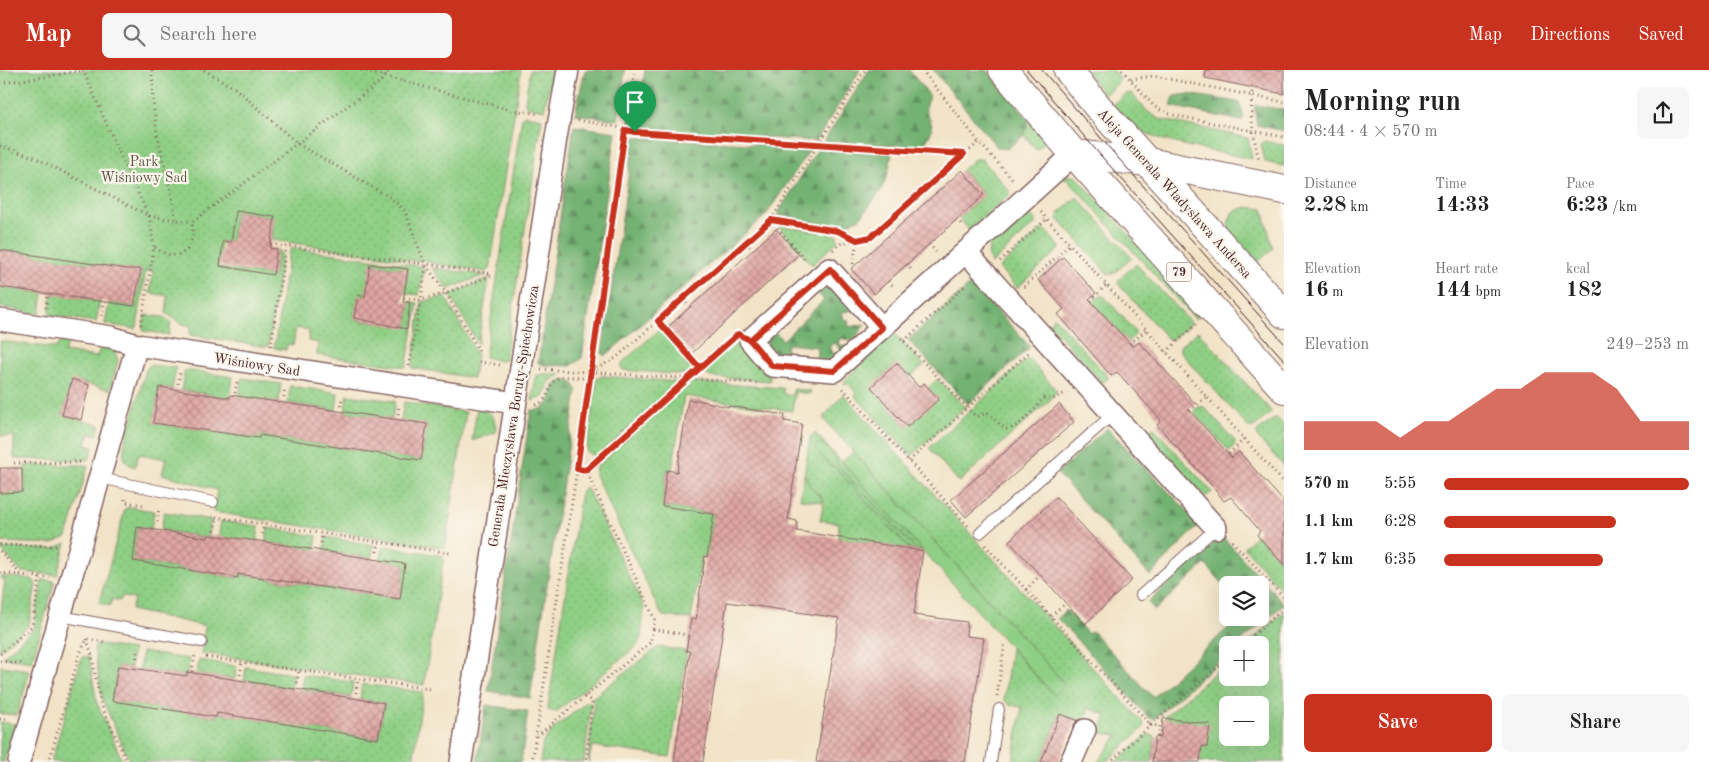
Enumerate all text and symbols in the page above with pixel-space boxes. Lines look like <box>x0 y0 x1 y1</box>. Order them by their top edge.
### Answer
search box <box>102 13 452 58</box>
icon: search <box>120 21 148 49</box>
text: Map <box>25 23 72 47</box>
text: Search here <box>160 26 257 45</box>
text: Map <box>1469 26 1502 44</box>
text: Directions <box>1530 26 1610 44</box>
text: Saved <box>1638 26 1684 44</box>
pin <box>614 81 656 132</box>
button: share <box>1637 87 1689 139</box>
icon: arrive <box>621 88 649 116</box>
text: Morning run <box>1304 89 1461 117</box>
street label: Aleja Generała Władysława Andersa <box>1094 106 1254 281</box>
text: 08:44 · 4 × 570 m <box>1304 124 1437 140</box>
park label: Park Wiśniowy Sad <box>100 155 188 185</box>
text: Distance <box>1304 177 1357 191</box>
text: Time <box>1435 177 1466 191</box>
text: Pace <box>1566 177 1594 191</box>
text: 2.28 <box>1304 195 1346 216</box>
text: 14:33 <box>1435 195 1490 216</box>
text: 6:23 <box>1566 195 1608 216</box>
text: km <box>1346 200 1369 214</box>
text: /km <box>1608 200 1637 214</box>
road number: 79 <box>1166 262 1192 282</box>
text: Elevation <box>1304 262 1361 276</box>
text: Heart rate <box>1435 262 1498 276</box>
text: kcal <box>1566 262 1590 276</box>
text: 16 <box>1304 280 1328 301</box>
text: 144 <box>1435 280 1472 301</box>
text: 182 <box>1566 280 1603 301</box>
street label: Generała Mieczysława Boruty-Spiechowicza <box>486 284 542 548</box>
text: m <box>1328 285 1343 299</box>
text: bpm <box>1472 285 1501 299</box>
text: Elevation <box>1304 337 1369 353</box>
text: 249–253 m <box>1606 337 1689 353</box>
street label: Wiśniowy Sad <box>213 351 301 379</box>
text: 570 m <box>1304 476 1349 492</box>
text: 5:55 <box>1384 476 1416 492</box>
text: 1.1 km <box>1304 514 1353 530</box>
text: 6:28 <box>1384 514 1416 530</box>
text: 1.7 km <box>1304 552 1353 568</box>
text: 6:35 <box>1384 552 1416 568</box>
map controls <box>1219 576 1269 746</box>
button: layers <box>1219 576 1269 626</box>
button: + <box>1219 636 1269 686</box>
button: Save <box>1304 694 1492 752</box>
button: Share <box>1502 694 1689 752</box>
button: − <box>1219 696 1269 746</box>

